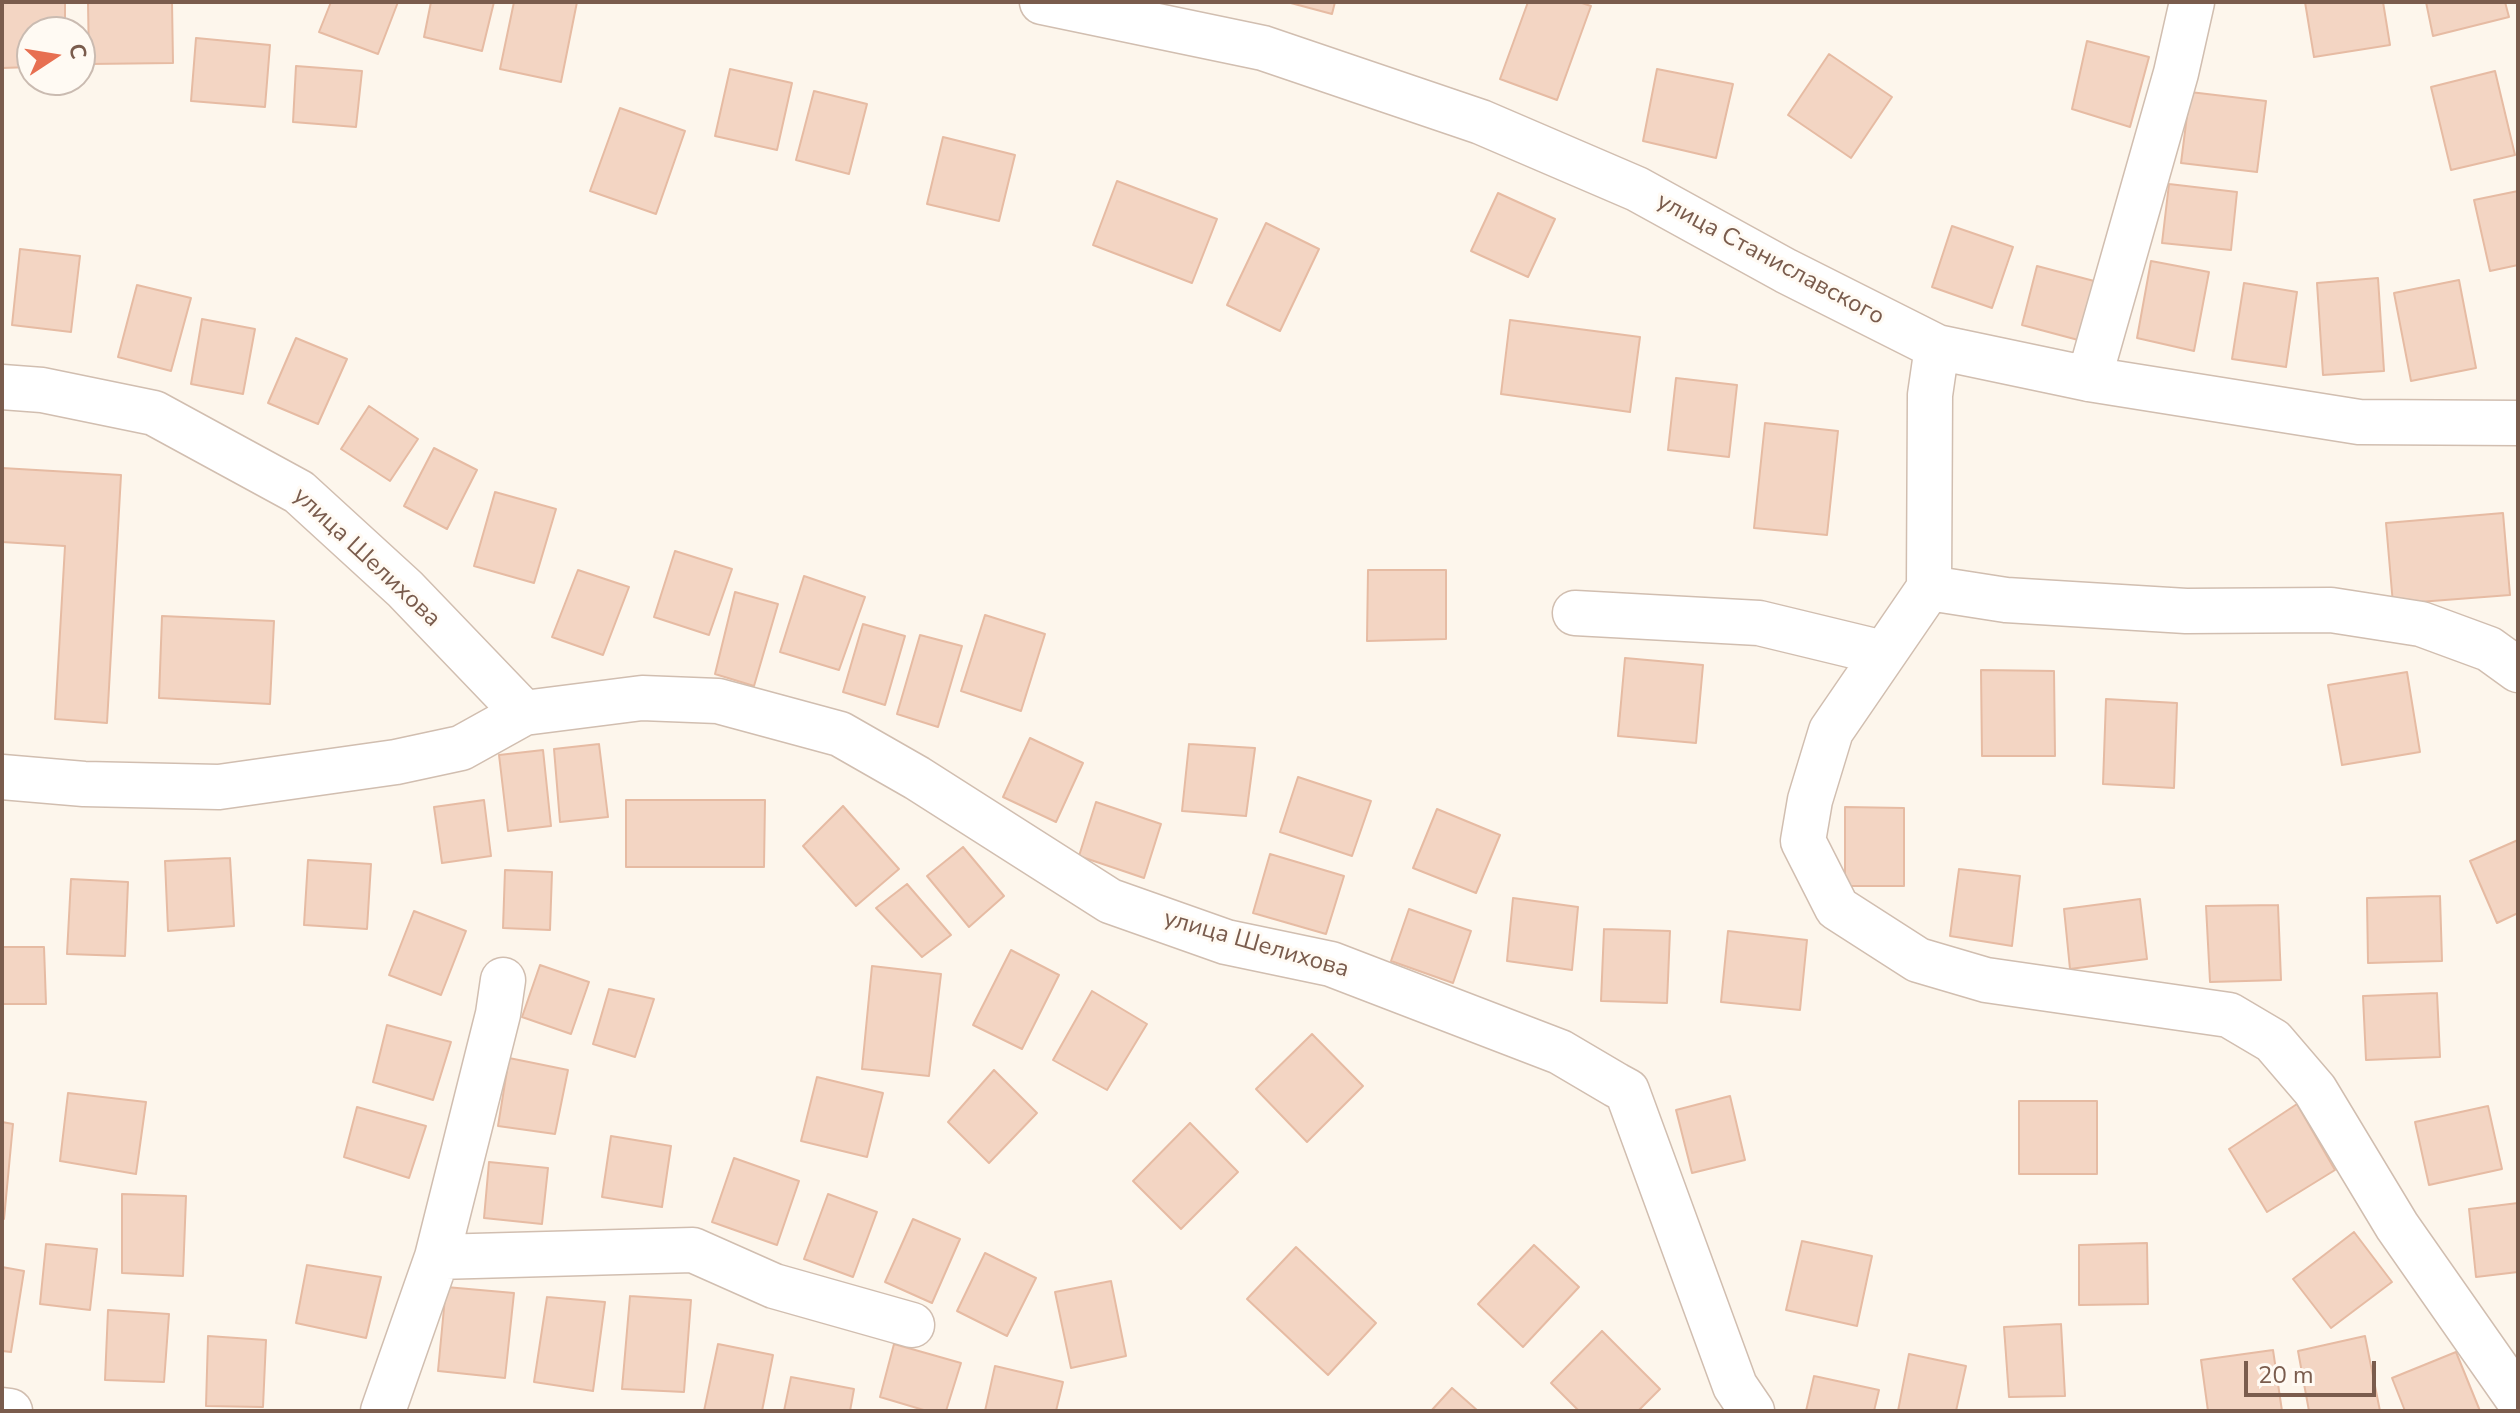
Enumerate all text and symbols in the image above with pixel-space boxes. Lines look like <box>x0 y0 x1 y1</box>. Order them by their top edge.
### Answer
north arrow <box>16 16 96 96</box>
text: С <box>61 41 94 62</box>
street label: улица Станиславского <box>1651 188 1889 332</box>
street label: улица Шелихова <box>286 482 446 634</box>
street label: улица Шелихова <box>1160 905 1352 985</box>
scale bar <box>2248 1345 2380 1395</box>
text: 20 m <box>2258 1359 2314 1391</box>

